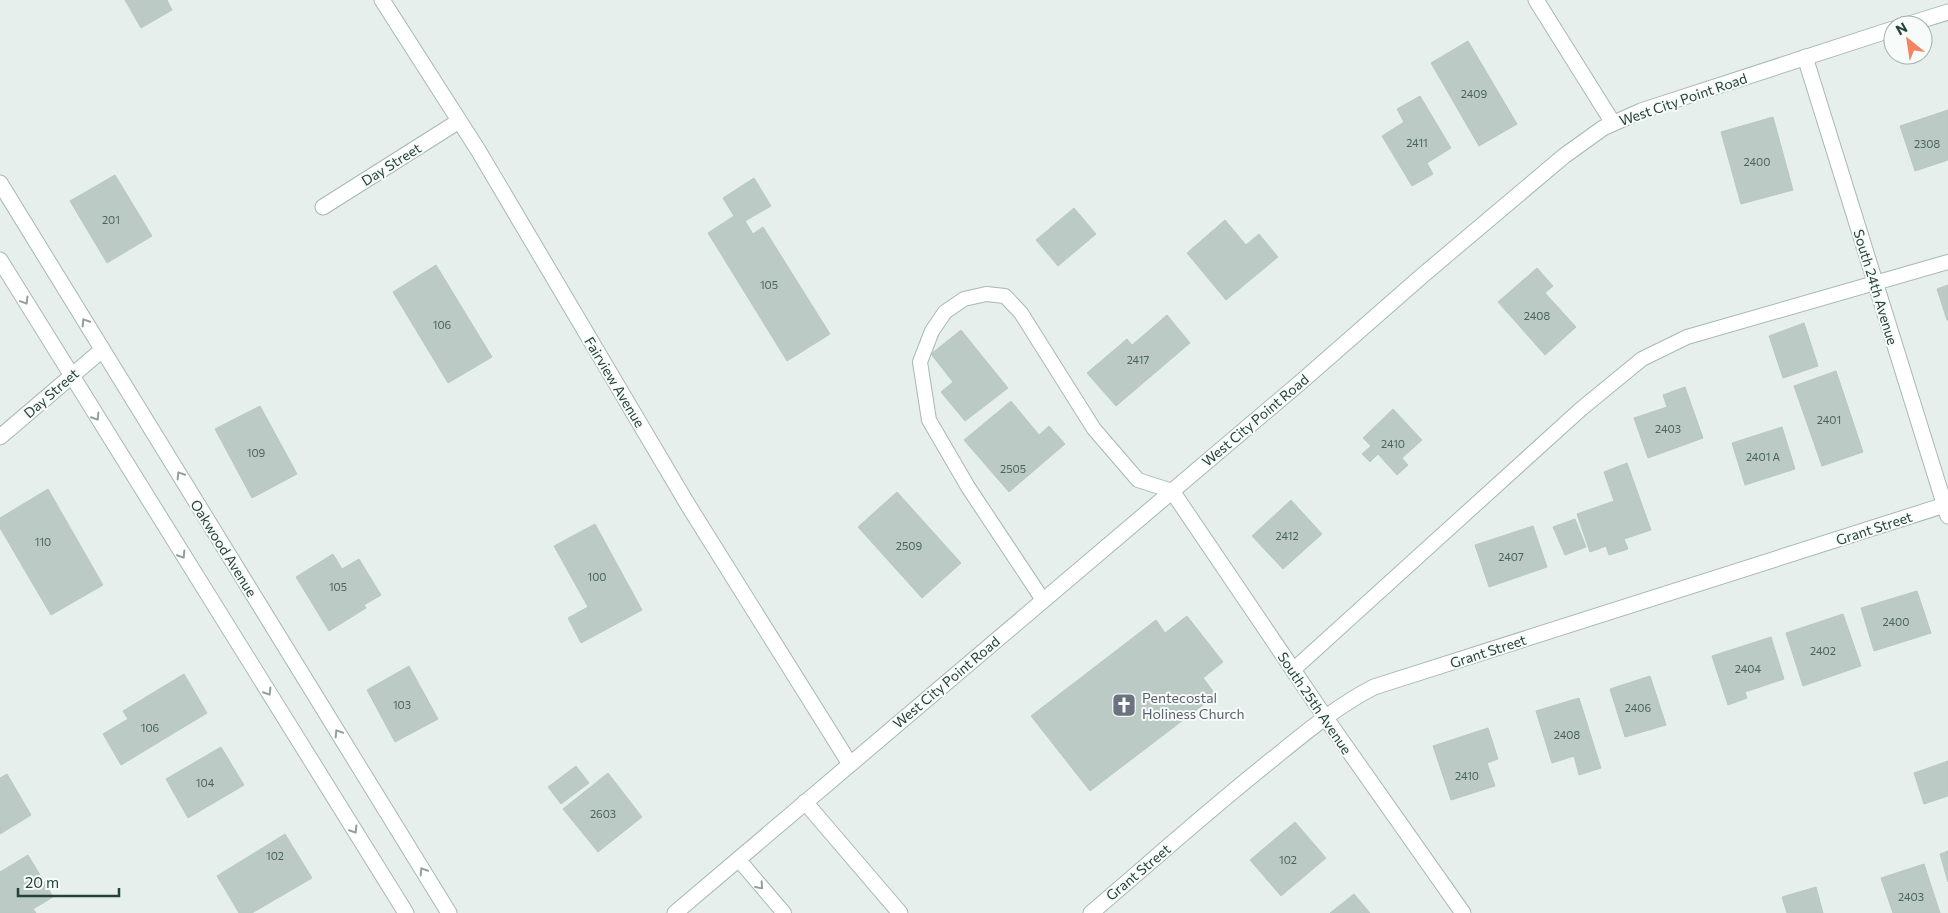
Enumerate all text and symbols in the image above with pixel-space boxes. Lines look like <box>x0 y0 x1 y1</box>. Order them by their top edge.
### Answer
north arrow <box>1883 15 1933 65</box>
text: N <box>1892 18 1910 38</box>
street label: West City Point Road <box>1617 69 1749 129</box>
house number: 2409 <box>1461 87 1487 100</box>
house number: 2411 <box>1406 136 1428 149</box>
house number: 2308 <box>1914 137 1940 150</box>
street label: Day Street <box>358 139 424 189</box>
house number: 2400 <box>1744 155 1770 168</box>
house number: 201 <box>102 213 120 226</box>
street label: South 24th Avenue <box>1850 227 1902 347</box>
house number: 105 <box>760 278 778 291</box>
one-way arrow <box>19 296 29 305</box>
house number: 2408 <box>1524 309 1550 322</box>
one-way arrow <box>82 318 92 327</box>
house number: 106 <box>433 318 452 331</box>
street label: Fairview Avenue <box>581 334 649 430</box>
house number: 2417 <box>1127 353 1150 366</box>
street label: Day Street <box>20 364 82 421</box>
street label: West City Point Road <box>1198 370 1312 470</box>
one-way arrow <box>90 411 100 420</box>
house number: 2401 <box>1817 413 1841 426</box>
house number: 2403 <box>1655 422 1681 435</box>
house number: 2410 <box>1381 437 1405 450</box>
house number: 109 <box>247 446 266 459</box>
house number: 2401 A <box>1746 450 1780 463</box>
house number: 2505 <box>1000 462 1026 475</box>
one-way arrow <box>176 472 186 481</box>
street label: Oakwood Avenue <box>187 496 261 600</box>
street label: Grant Street <box>1834 508 1914 548</box>
house number: 2412 <box>1276 529 1298 542</box>
house number: 110 <box>35 535 51 548</box>
house number: 2509 <box>896 539 922 552</box>
one-way arrow <box>176 549 186 558</box>
house number: 2407 <box>1498 550 1524 563</box>
house number: 100 <box>587 570 607 583</box>
house number: 105 <box>329 580 347 593</box>
house number: 2400 <box>1883 615 1909 628</box>
street label: Grant Street <box>1448 631 1528 671</box>
street label: West City Point Road <box>889 632 1003 732</box>
house number: 2402 <box>1810 644 1836 657</box>
street label: South 25th Avenue <box>1274 649 1356 757</box>
house number: 2404 <box>1735 662 1762 675</box>
one-way arrow <box>262 687 272 696</box>
place label: Pentecostal Holiness Church <box>1142 689 1245 722</box>
church icon: Pentecostal Holiness Church <box>1111 692 1137 718</box>
house number: 103 <box>393 698 411 711</box>
house number: 2406 <box>1625 701 1651 714</box>
house number: 106 <box>141 721 160 734</box>
house number: 2408 <box>1554 728 1580 741</box>
one-way arrow <box>334 729 344 738</box>
house number: 2410 <box>1455 769 1479 782</box>
house number: 104 <box>196 776 215 789</box>
house number: 2603 <box>590 807 616 820</box>
one-way arrow <box>348 825 357 834</box>
street label: Grant Street <box>1102 840 1174 904</box>
house number: 102 <box>266 849 284 862</box>
house number: 102 <box>1279 853 1297 866</box>
scale bar <box>18 866 119 898</box>
one-way arrow <box>420 868 429 877</box>
text: 20 m <box>25 873 59 891</box>
one-way arrow <box>755 881 764 890</box>
house number: 2403 <box>1898 890 1924 903</box>

